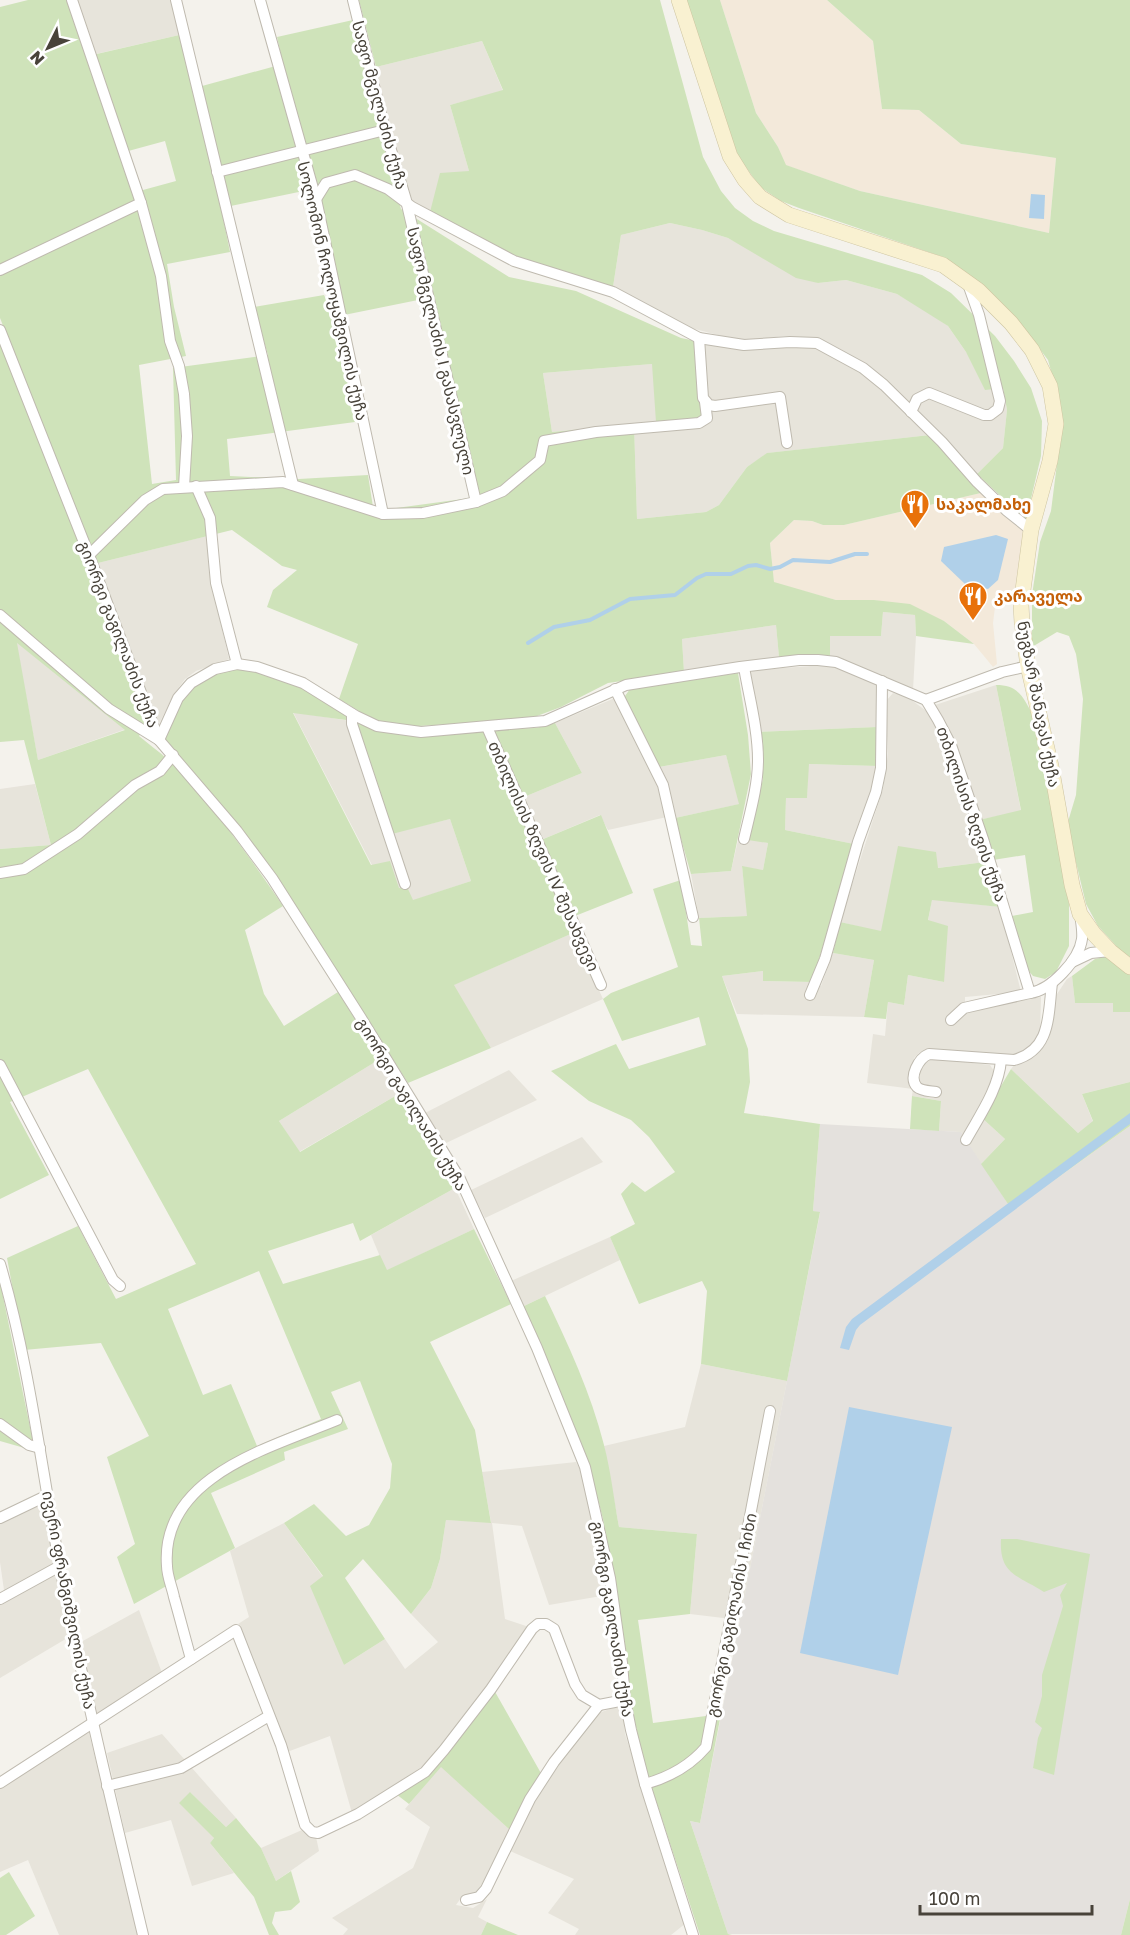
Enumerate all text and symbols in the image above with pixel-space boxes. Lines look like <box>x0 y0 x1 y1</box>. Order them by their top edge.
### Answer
north arrow <box>18 18 78 78</box>
street label: საფო მგელაძის ქუჩა <box>347 19 412 192</box>
text: N <box>26 47 48 70</box>
street label: სოლომონ ჩოლოყაშვილის ქუჩა <box>292 159 373 423</box>
street label: საფო მგელაძის I გასასვლელი <box>402 225 479 477</box>
restaurant icon: საკალმახე <box>899 488 931 530</box>
place label: საკალმახე <box>936 494 1031 515</box>
street label: გიორგი გაგილაძის ქუჩა <box>73 538 164 731</box>
restaurant icon: კარაველა <box>957 580 989 622</box>
place label: კარაველა <box>994 586 1083 607</box>
street label: ნუგზარ შანავას ქუჩა <box>1013 619 1065 789</box>
street label: თბილისის ზღვის ქუჩა <box>932 724 1011 905</box>
street label: თბილისის ზღვის IV შესახვევი <box>483 738 604 975</box>
street label: გიორგი გაგილაძის ქუჩა <box>351 1014 472 1195</box>
street label: ივერი ფრანგიშვილის ქუჩა <box>37 1489 100 1711</box>
street label: გიორგი გაგილაძის I ჩიხი <box>701 1511 762 1719</box>
street label: გიორგი გაგილაძის ქუჩა <box>587 1519 638 1719</box>
scale bar <box>920 1878 1092 1916</box>
text: 100 m <box>929 1887 980 1909</box>

